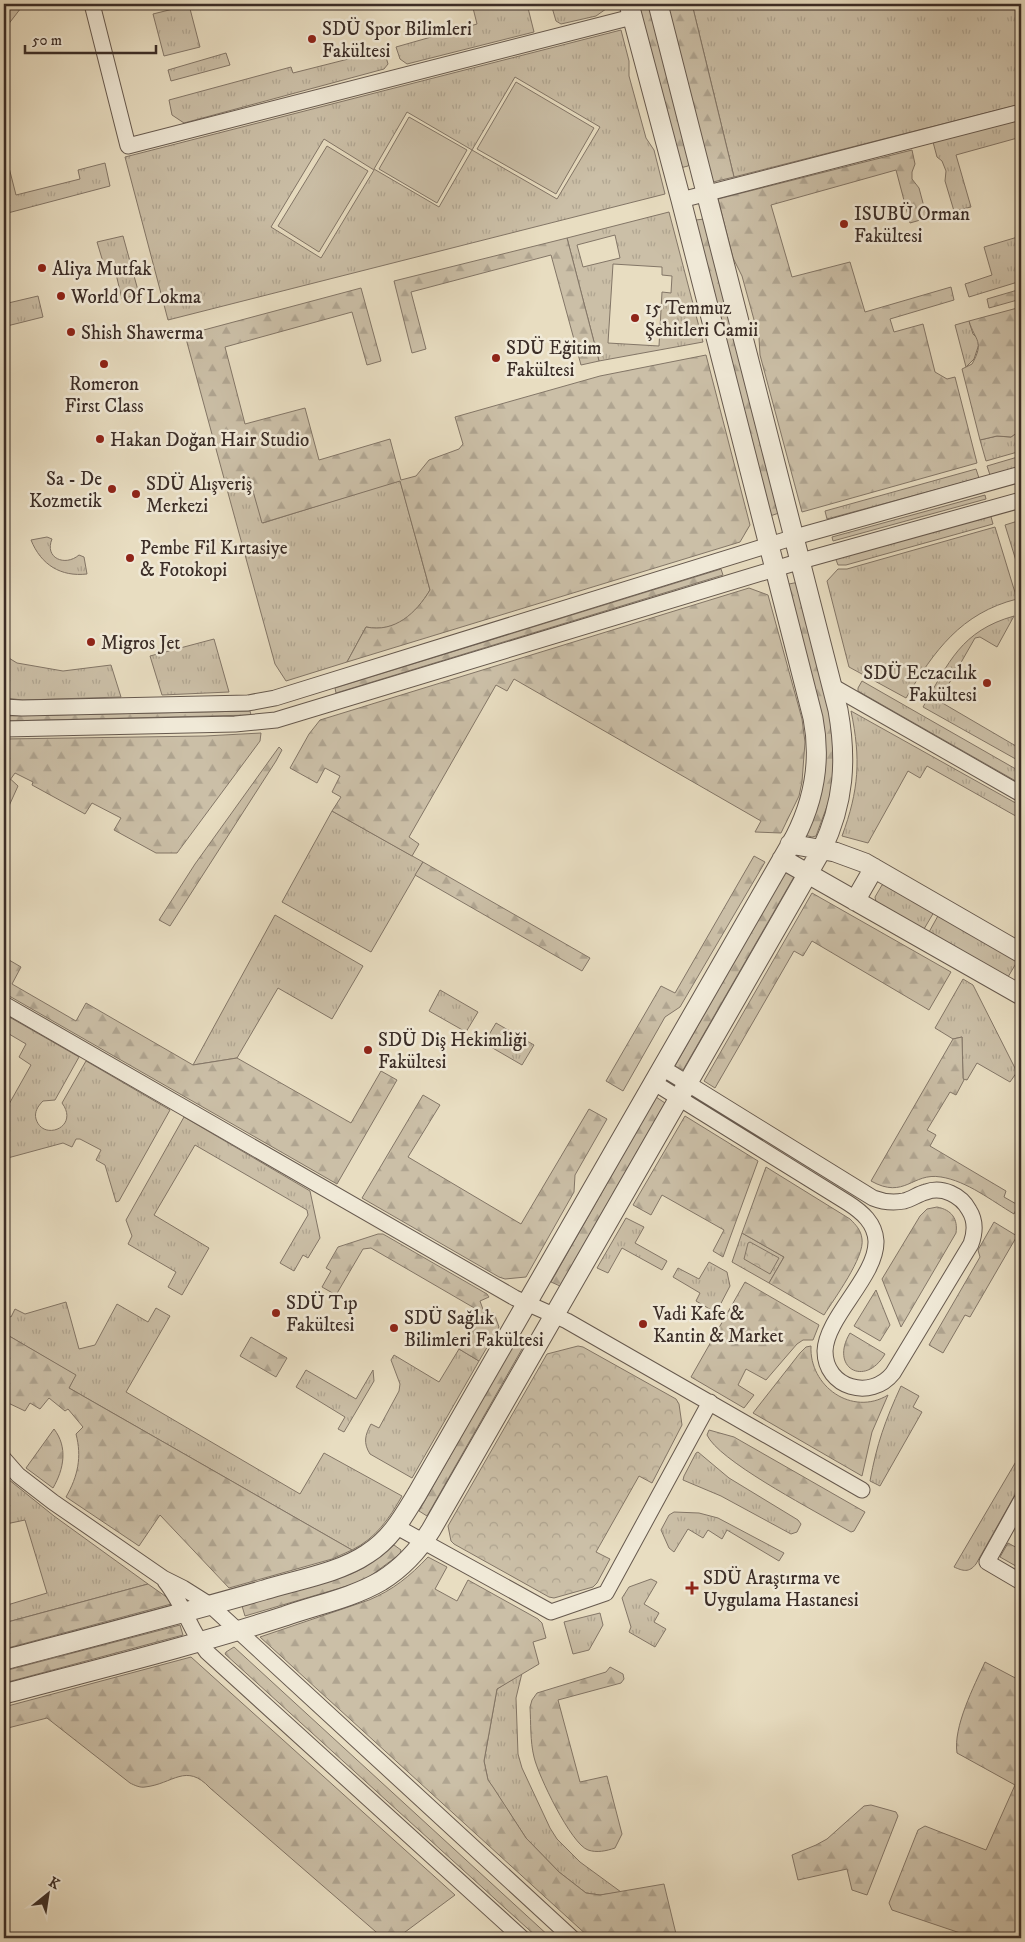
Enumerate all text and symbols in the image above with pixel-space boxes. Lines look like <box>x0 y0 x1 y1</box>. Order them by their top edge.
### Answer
place label: SDÜ Spor Bilimleri Fakültesi <box>322 17 472 63</box>
scale bar <box>25 22 156 54</box>
text: 50 m <box>32 31 62 50</box>
marker: SDÜ Spor Bilimleri Fakültesi <box>306 33 318 45</box>
place label: ISUBÜ Orman Fakültesi <box>854 202 970 248</box>
marker: ISUBÜ Orman Fakültesi <box>838 218 850 230</box>
place label: Aliya Mutfak <box>52 258 152 281</box>
marker: Aliya Mutfak <box>36 262 48 274</box>
place label: World Of Lokma <box>70 286 201 309</box>
marker: World Of Lokma <box>55 290 67 302</box>
place label: 15 Temmuz Şehitleri Camii <box>645 297 758 342</box>
marker: 15 Temmuz Şehitleri Camii <box>629 312 641 324</box>
place label: Shish Shawerma <box>81 322 204 345</box>
marker: Shish Shawerma <box>65 326 77 338</box>
place label: SDÜ Eğitim Fakültesi <box>506 336 602 382</box>
marker: SDÜ Eğitim Fakültesi <box>490 352 502 364</box>
marker: Romeron First Class <box>98 358 110 370</box>
place label: Romeron First Class <box>64 373 144 418</box>
place label: Hakan Doğan Hair Studio <box>110 429 309 452</box>
marker: Hakan Doğan Hair Studio <box>94 433 106 445</box>
place label: Sa - De Kozmetik <box>29 468 103 513</box>
place label: SDÜ Alışveriş Merkezi <box>146 472 252 518</box>
marker: Sa - De Kozmetik <box>106 483 118 495</box>
marker: SDÜ Alışveriş Merkezi <box>130 488 142 500</box>
place label: Pembe Fil Kırtasiye & Fotokopi <box>140 537 288 582</box>
marker: Pembe Fil Kırtasiye & Fotokopi <box>124 552 136 564</box>
place label: Migros Jet <box>101 632 180 655</box>
marker: Migros Jet <box>85 636 97 648</box>
place label: SDÜ Eczacılık Fakültesi <box>863 661 978 707</box>
marker: SDÜ Eczacılık Fakültesi <box>981 677 993 689</box>
place label: SDÜ Diş Hekimliği Fakültesi <box>378 1028 527 1074</box>
marker: SDÜ Diş Hekimliği Fakültesi <box>362 1044 374 1056</box>
place label: SDÜ Tıp Fakültesi <box>286 1291 358 1337</box>
place label: Vadi Kafe & Kantin & Market <box>652 1303 784 1348</box>
place label: SDÜ Sağlık Bilimleri Fakültesi <box>404 1306 544 1352</box>
marker: SDÜ Tıp Fakültesi <box>270 1307 282 1319</box>
marker: Vadi Kafe & Kantin & Market <box>637 1318 649 1330</box>
marker: SDÜ Sağlık Bilimleri Fakültesi <box>388 1322 400 1334</box>
place label: SDÜ Araştırma ve Uygulama Hastanesi <box>703 1566 859 1612</box>
marker: SDÜ Araştırma ve Uygulama Hastanesi <box>685 1581 699 1595</box>
north arrow <box>22 1870 72 1920</box>
text: K <box>45 1873 64 1894</box>

